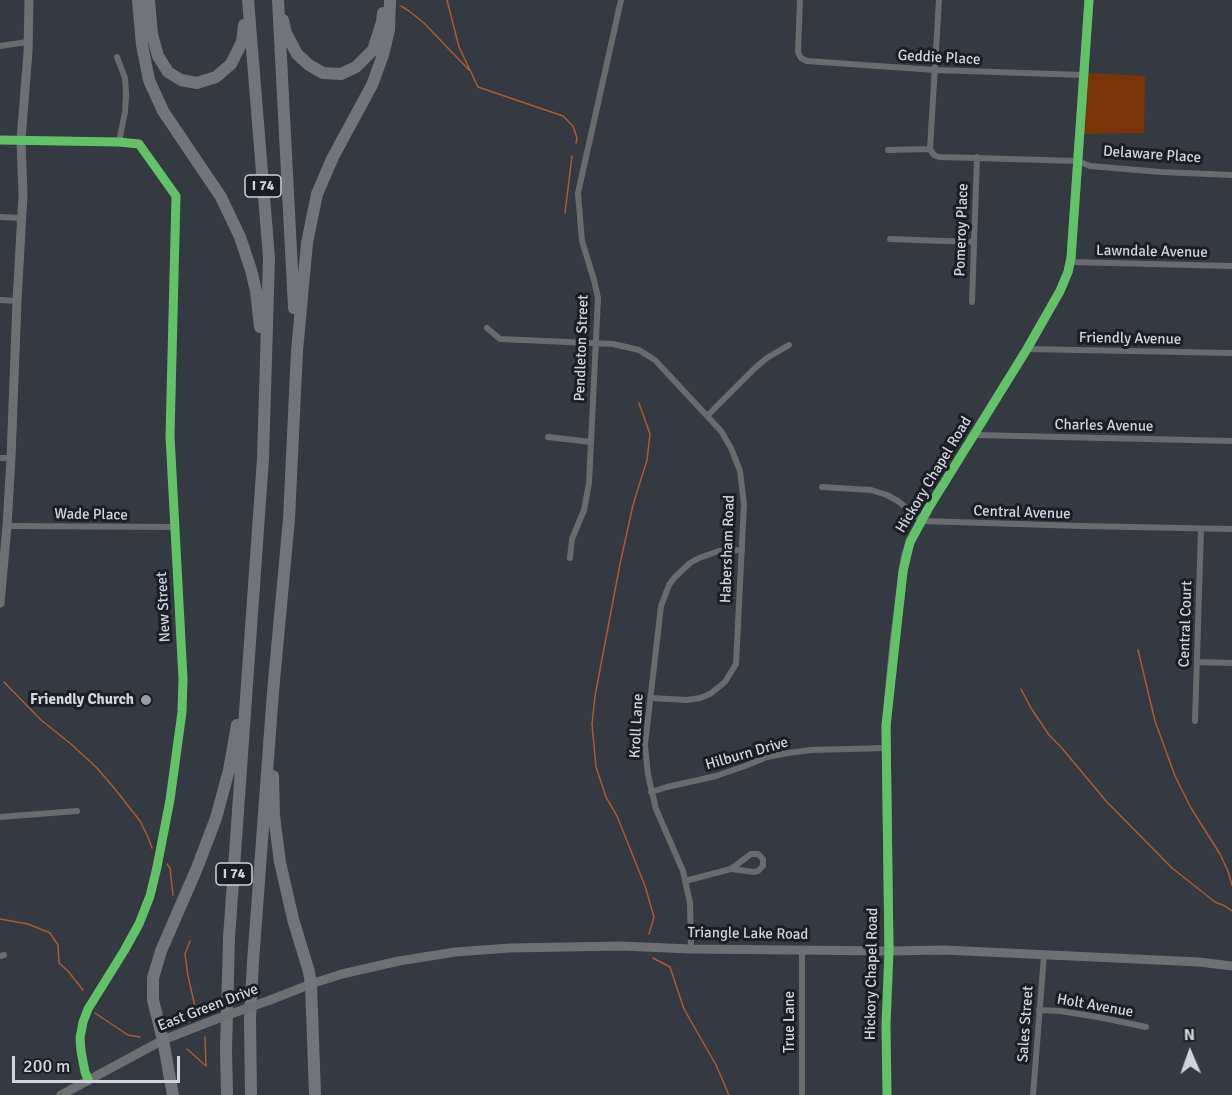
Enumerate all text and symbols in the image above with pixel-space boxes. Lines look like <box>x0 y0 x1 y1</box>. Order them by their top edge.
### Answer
street label: Geddie Place <box>897 47 981 69</box>
street label: Delaware Place <box>1102 143 1202 167</box>
road number: I 74 <box>245 175 281 197</box>
street label: Pomeroy Place <box>951 183 973 277</box>
street label: Lawndale Avenue <box>1096 242 1208 262</box>
street label: Pendleton Street <box>571 294 593 402</box>
street label: Friendly Avenue <box>1079 329 1181 349</box>
street label: Hickory Chapel Road <box>892 414 976 536</box>
street label: Charles Avenue <box>1054 416 1154 436</box>
street label: Habersham Road <box>717 495 739 603</box>
street label: Central Avenue <box>973 502 1071 524</box>
street label: Wade Place <box>54 505 128 525</box>
street label: New Street <box>153 571 175 643</box>
street label: Central Court <box>1175 580 1197 668</box>
place label: Friendly Church <box>30 691 134 709</box>
marker: Friendly Church <box>139 693 153 707</box>
street label: Kroll Lane <box>626 693 648 759</box>
street label: Hilburn Drive <box>704 734 790 774</box>
road number: I 74 <box>216 863 252 885</box>
street label: Hickory Chapel Road <box>862 908 882 1040</box>
street label: Triangle Lake Road <box>688 924 808 944</box>
street label: East Green Drive <box>155 981 261 1035</box>
street label: Sales Street <box>1014 985 1038 1063</box>
street label: Holt Avenue <box>1055 990 1135 1022</box>
street label: True Lane <box>781 991 799 1053</box>
north arrow <box>1160 1023 1220 1083</box>
text: N <box>1183 1025 1195 1045</box>
scale bar <box>15 1044 183 1082</box>
text: 200 m <box>23 1055 70 1077</box>

